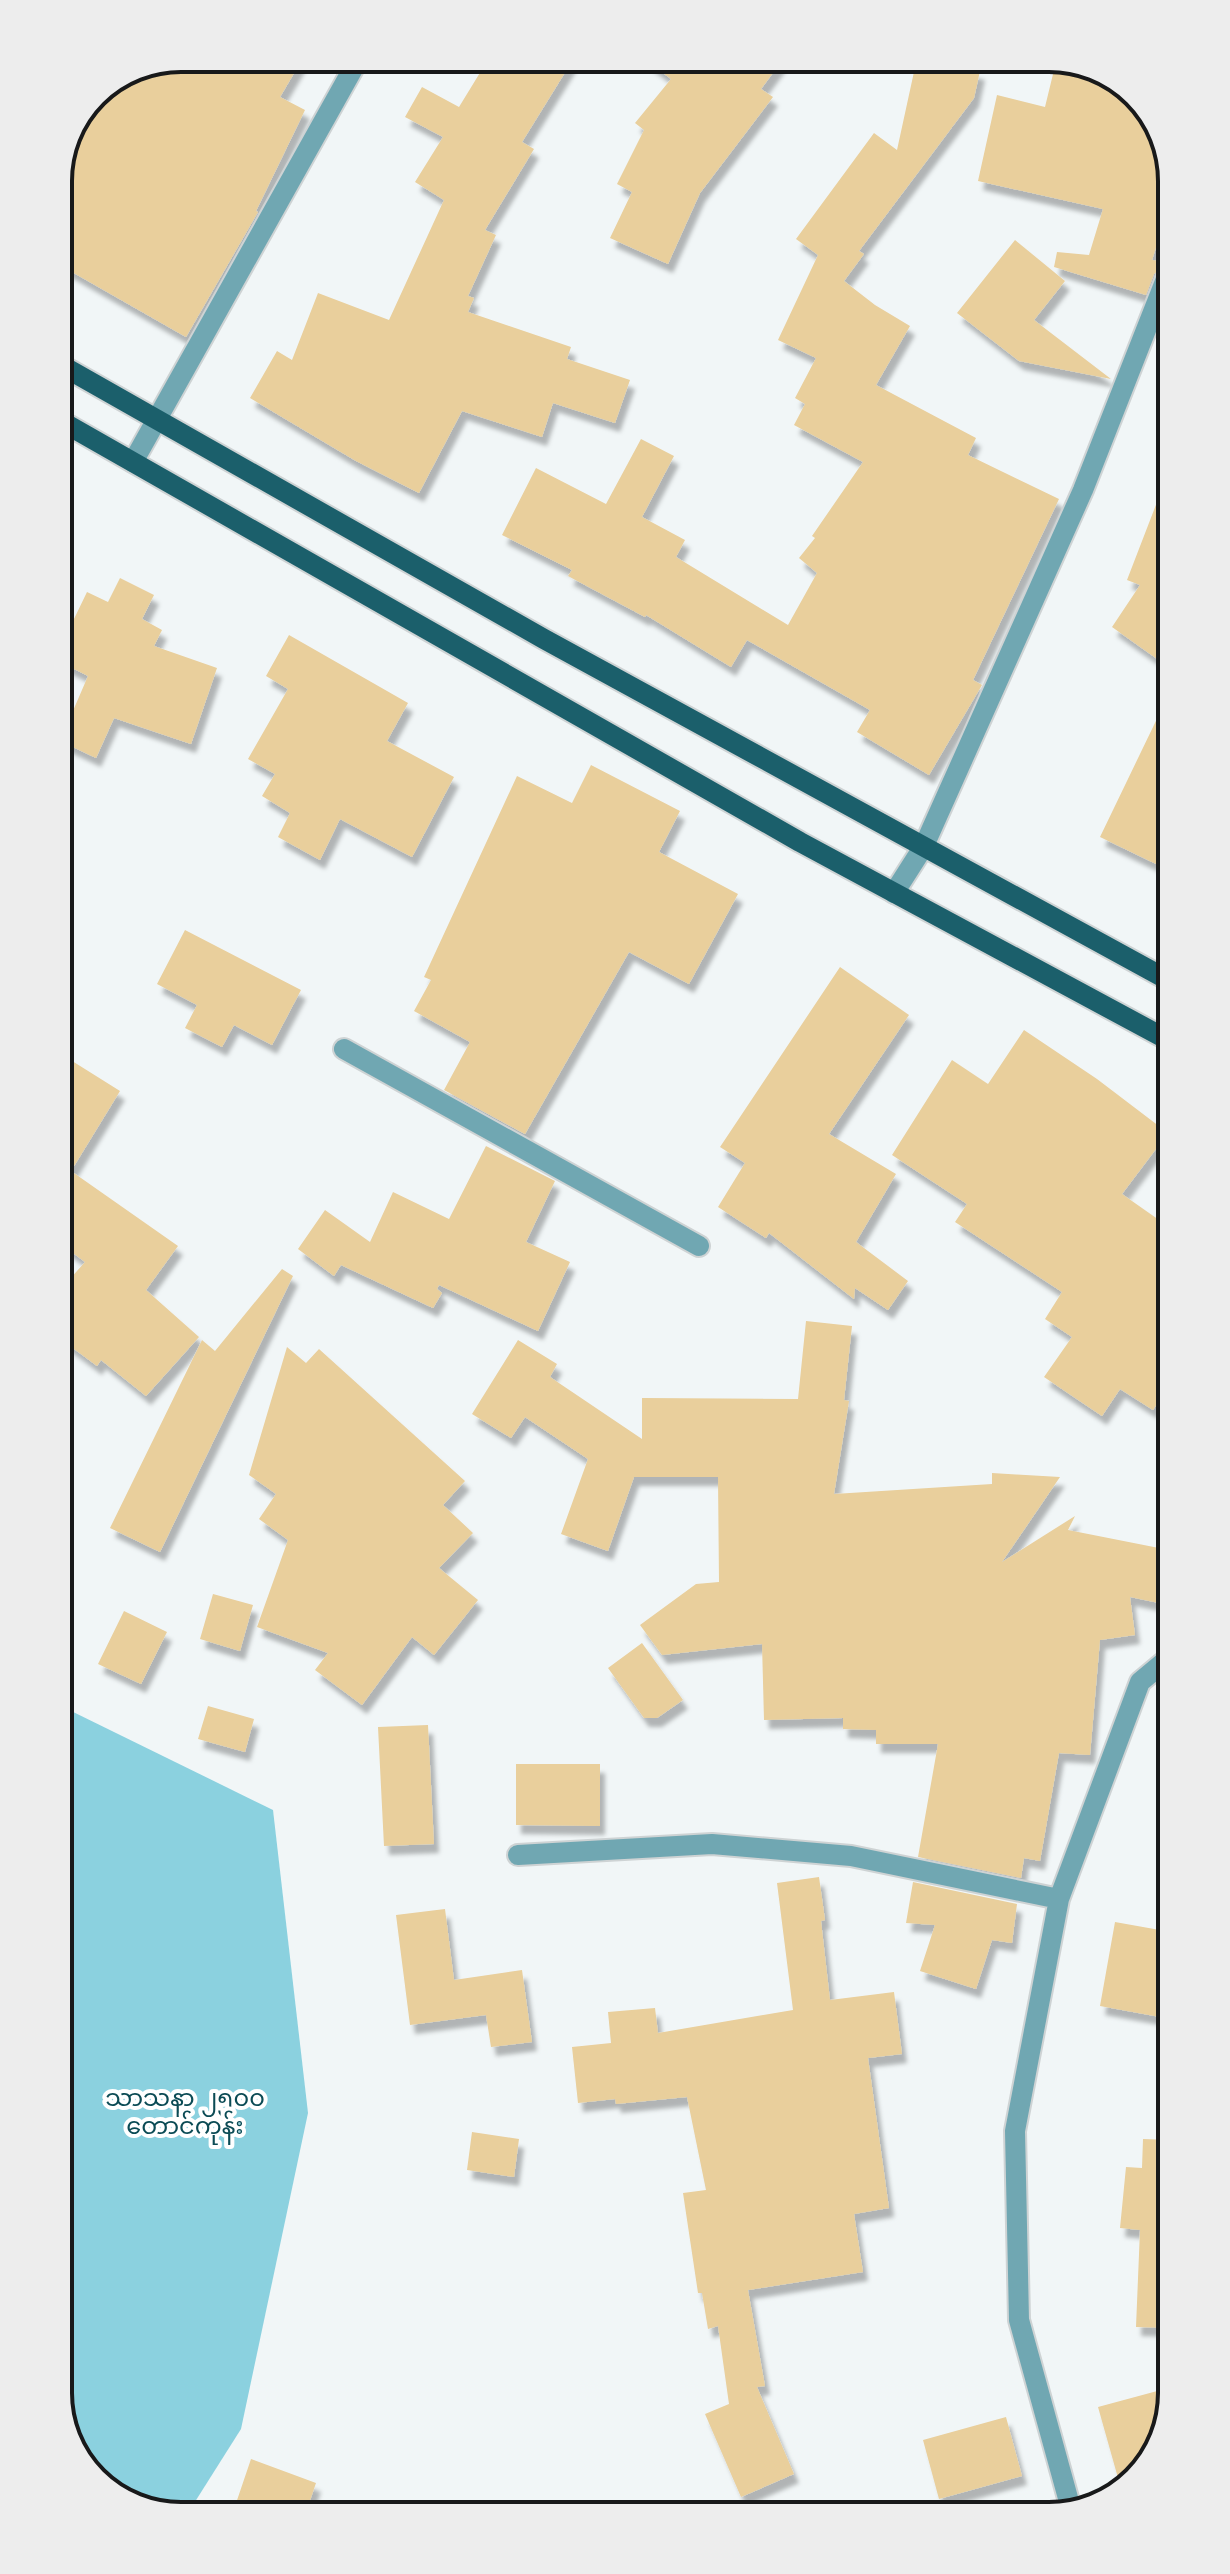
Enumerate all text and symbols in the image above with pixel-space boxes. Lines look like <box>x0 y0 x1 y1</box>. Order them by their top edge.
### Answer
park label: သာသနာ ၂၅၀၀ တောင်ကုန်း <box>105 2081 265 2145</box>

